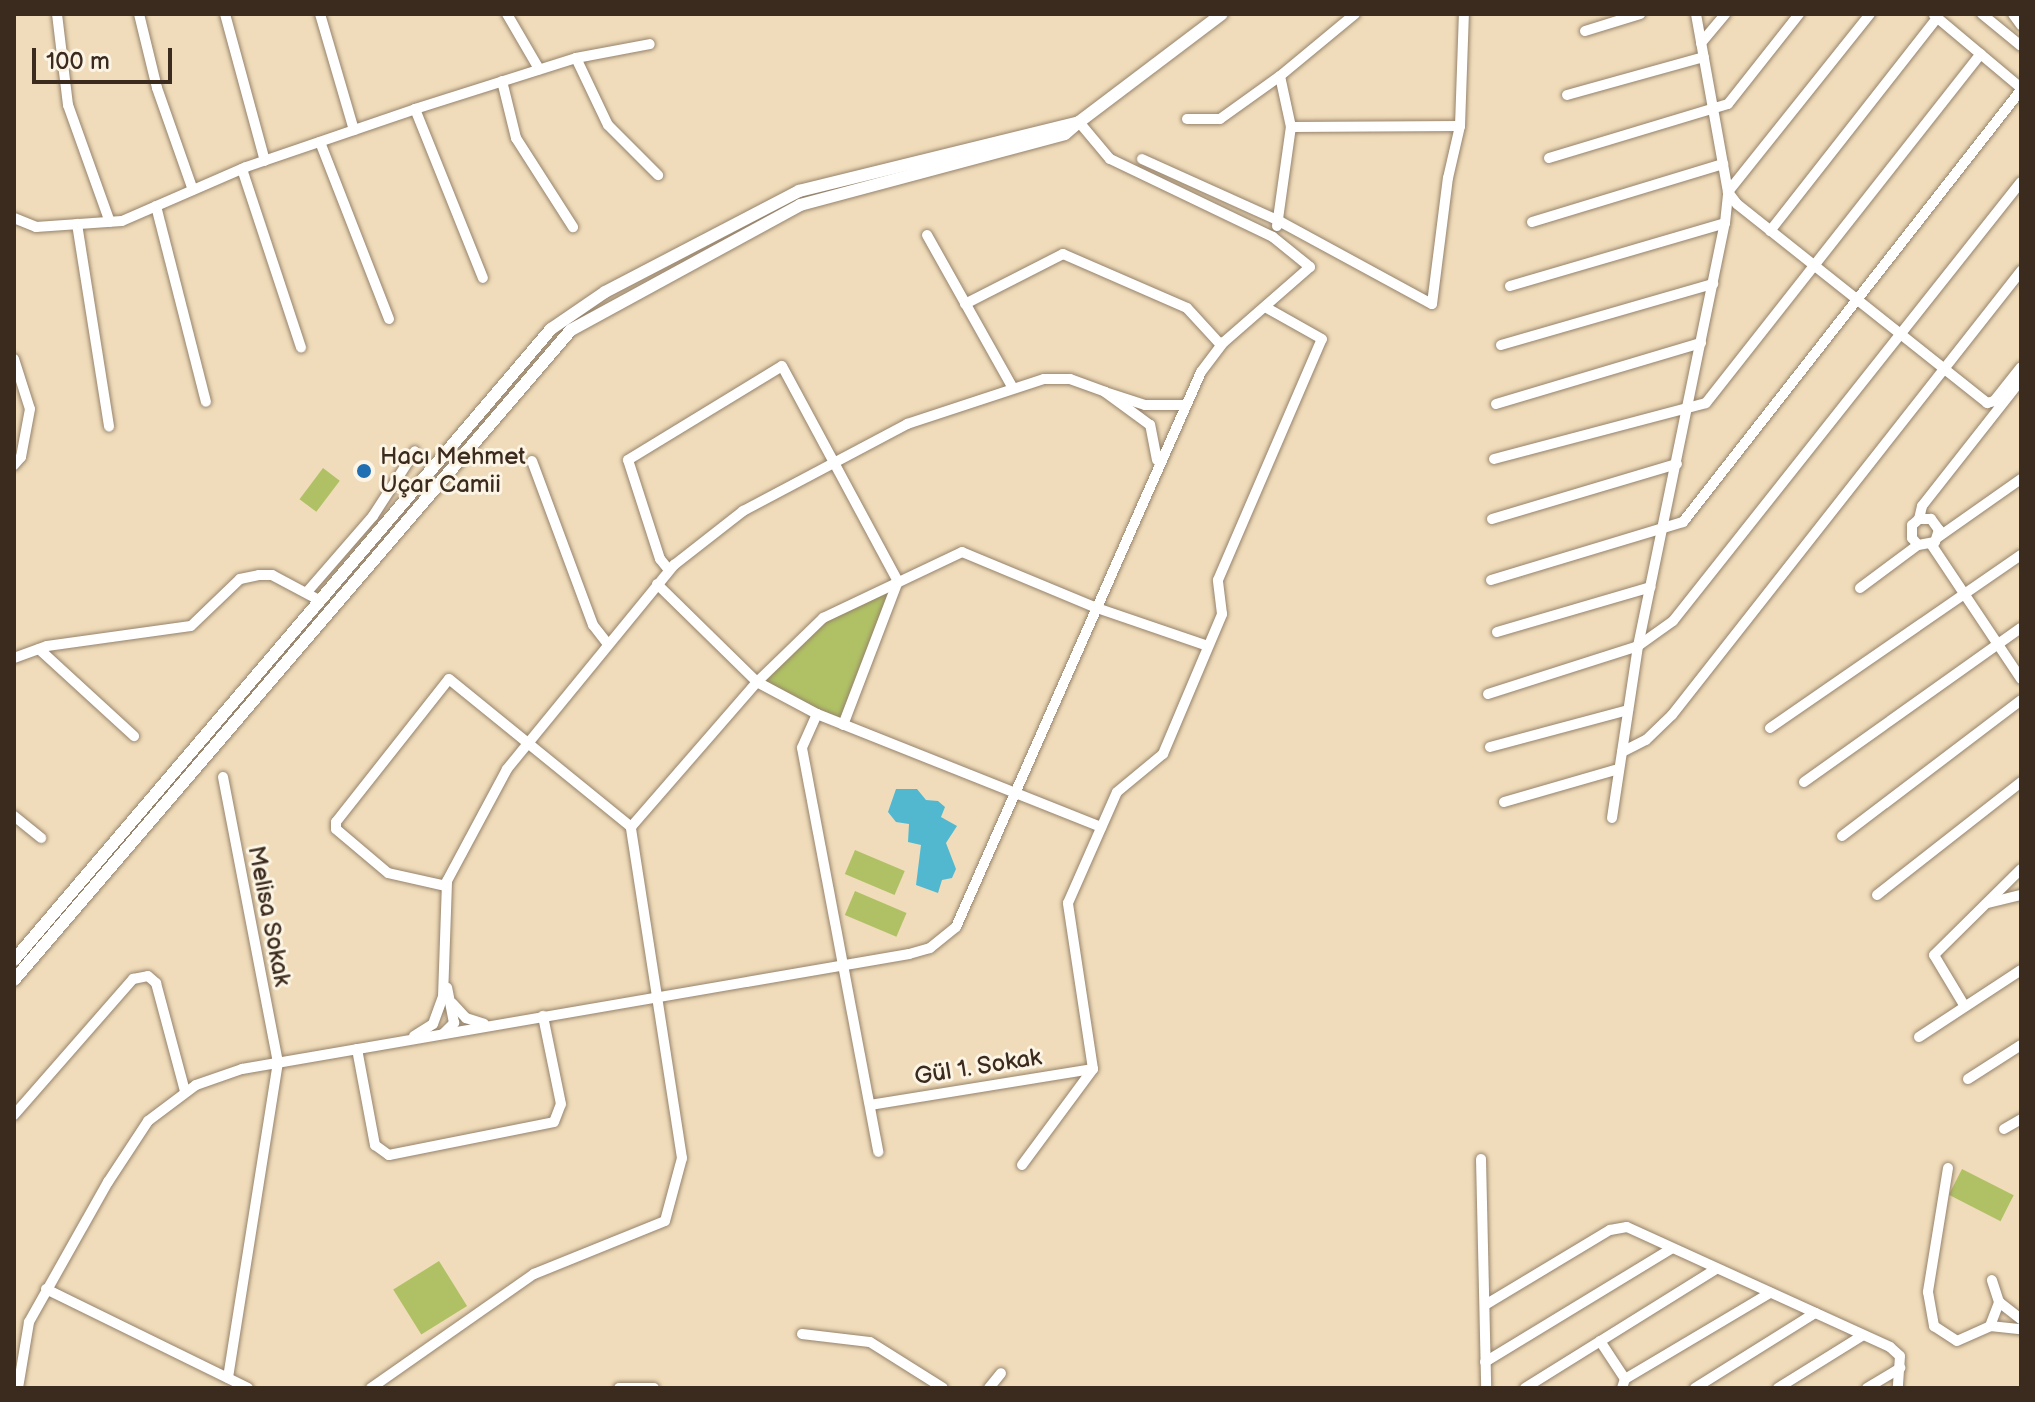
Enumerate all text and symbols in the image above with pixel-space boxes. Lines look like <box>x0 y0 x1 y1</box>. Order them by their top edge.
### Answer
scale bar <box>36 32 176 82</box>
text: 100 m <box>46 47 110 76</box>
place label: Hacı Mehmet Uçar Camii <box>380 443 526 499</box>
marker: Hacı Mehmet Uçar Camii <box>355 462 373 480</box>
street label: Melisa Sokak <box>241 843 297 989</box>
street label: Gül 1. Sokak <box>912 1043 1044 1091</box>

